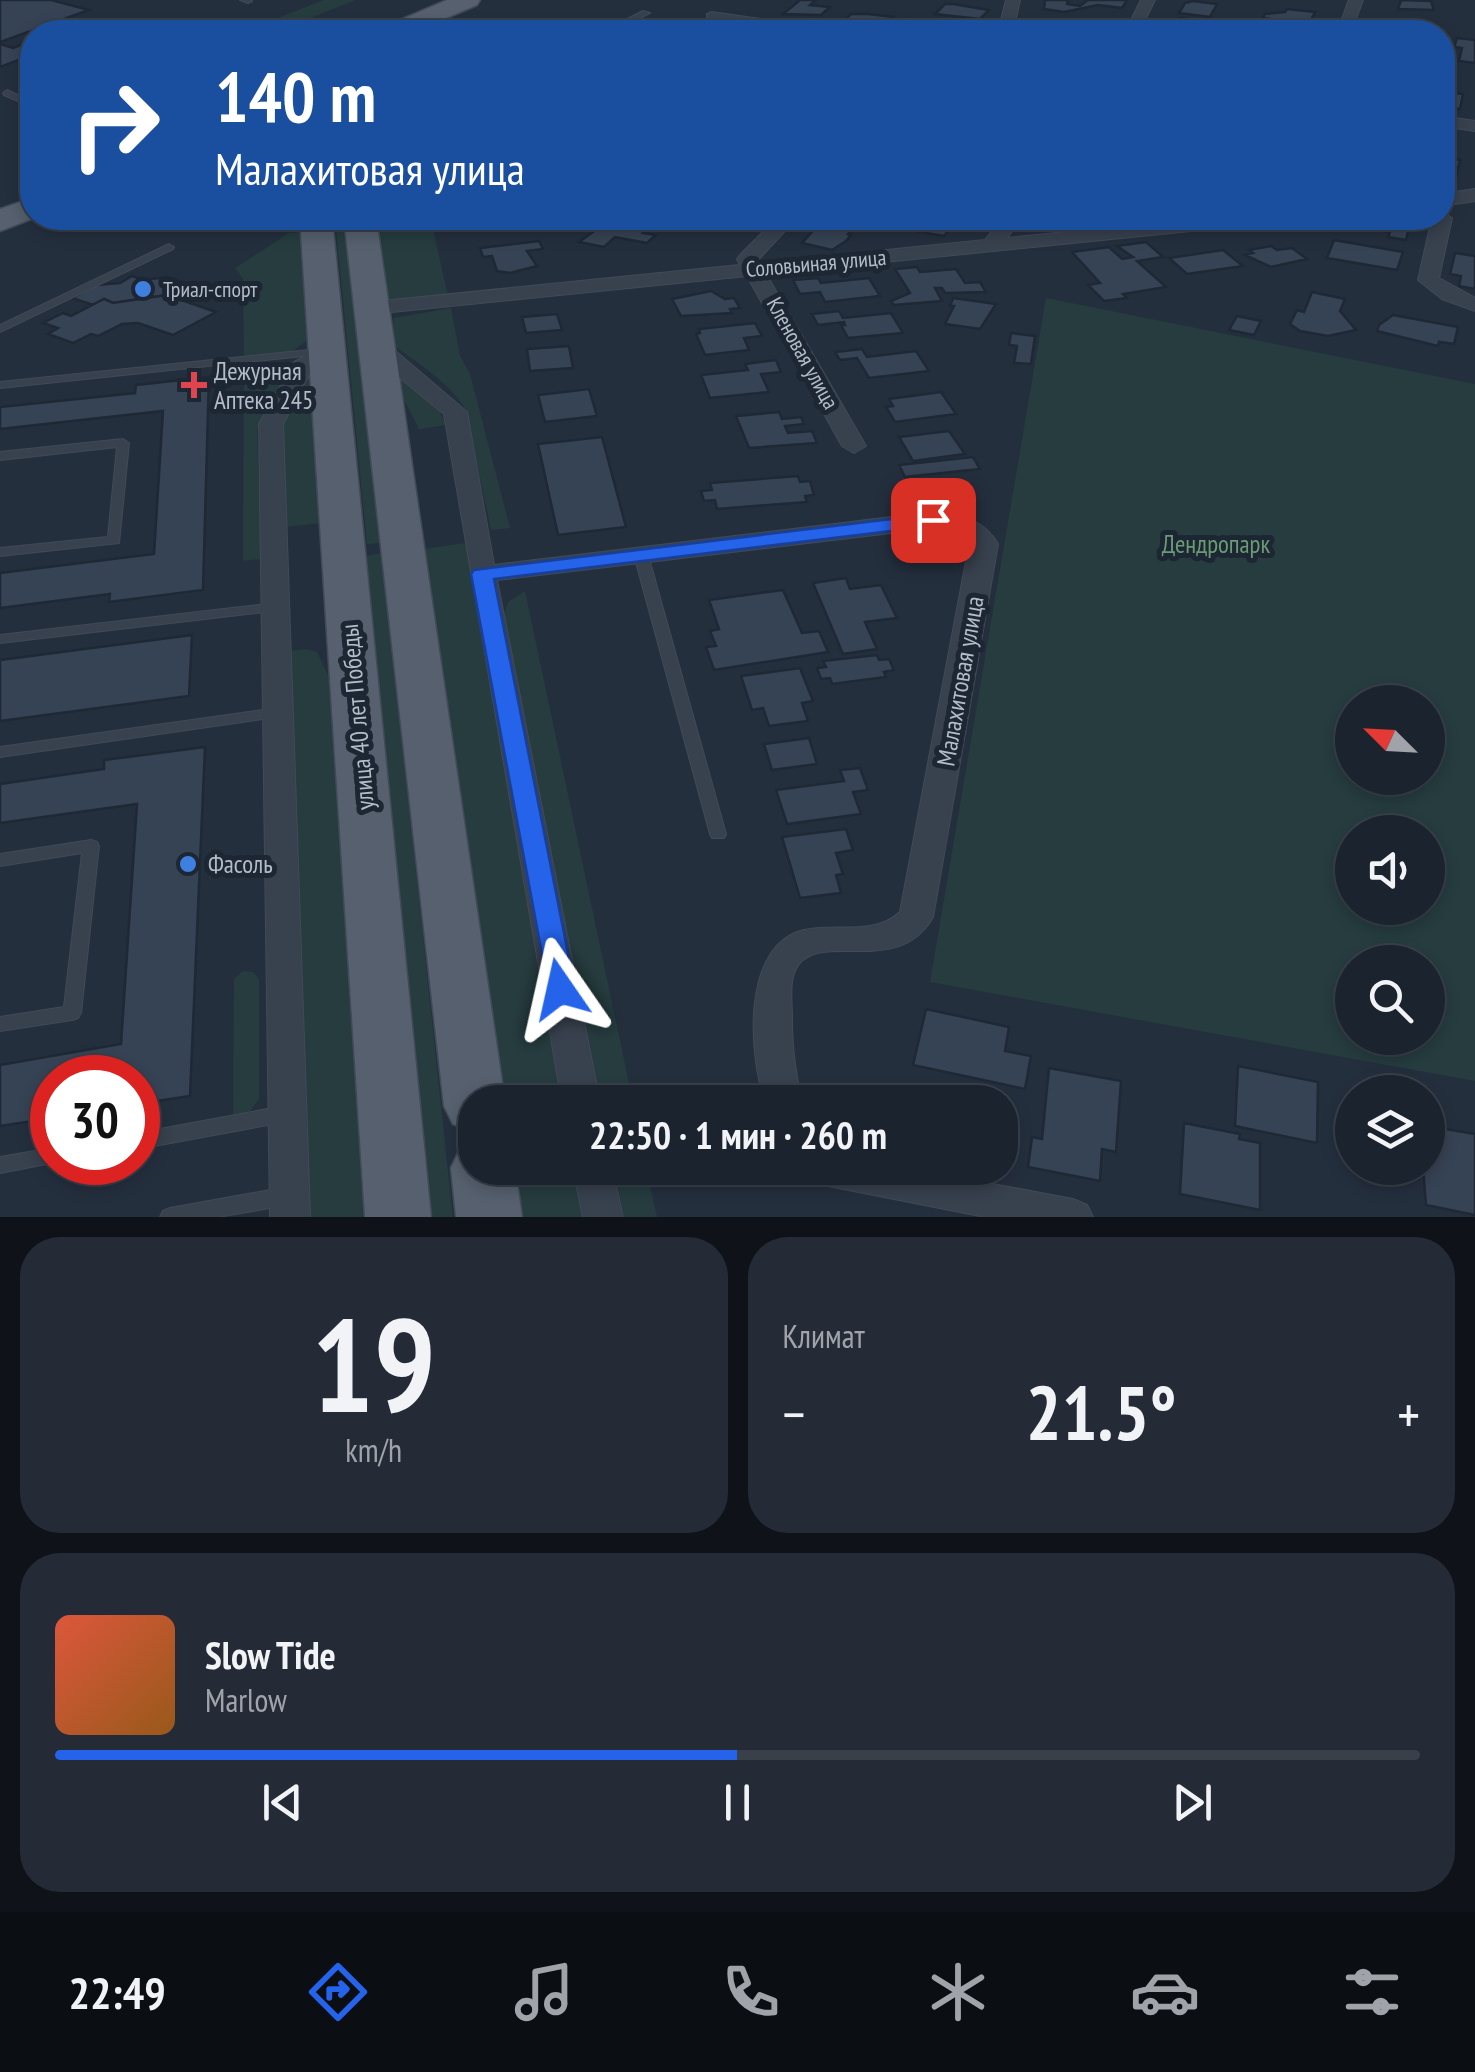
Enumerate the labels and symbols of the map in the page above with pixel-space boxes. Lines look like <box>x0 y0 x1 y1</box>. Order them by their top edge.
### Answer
street label: Соловьиная улица <box>745 243 887 283</box>
place label: Триал-спорт <box>163 275 258 303</box>
marker: Триал-спорт <box>132 278 154 300</box>
street label: Кленовая улица <box>761 292 845 414</box>
place label: Дежурная Аптека 245 <box>214 355 313 416</box>
marker: Дежурная Аптека 245 <box>183 374 205 396</box>
pin <box>891 478 976 563</box>
park label: Дендропарк <box>1162 528 1270 560</box>
street label: Малахитовая улица <box>929 593 991 769</box>
street label: улица 40 лет Победы <box>333 623 381 811</box>
north arrow <box>1335 685 1445 795</box>
place label: Фасоль <box>208 848 273 880</box>
marker: Фасоль <box>177 853 199 875</box>
position arrow <box>508 937 612 1041</box>
speed limit sign: 30 <box>30 1055 160 1185</box>

